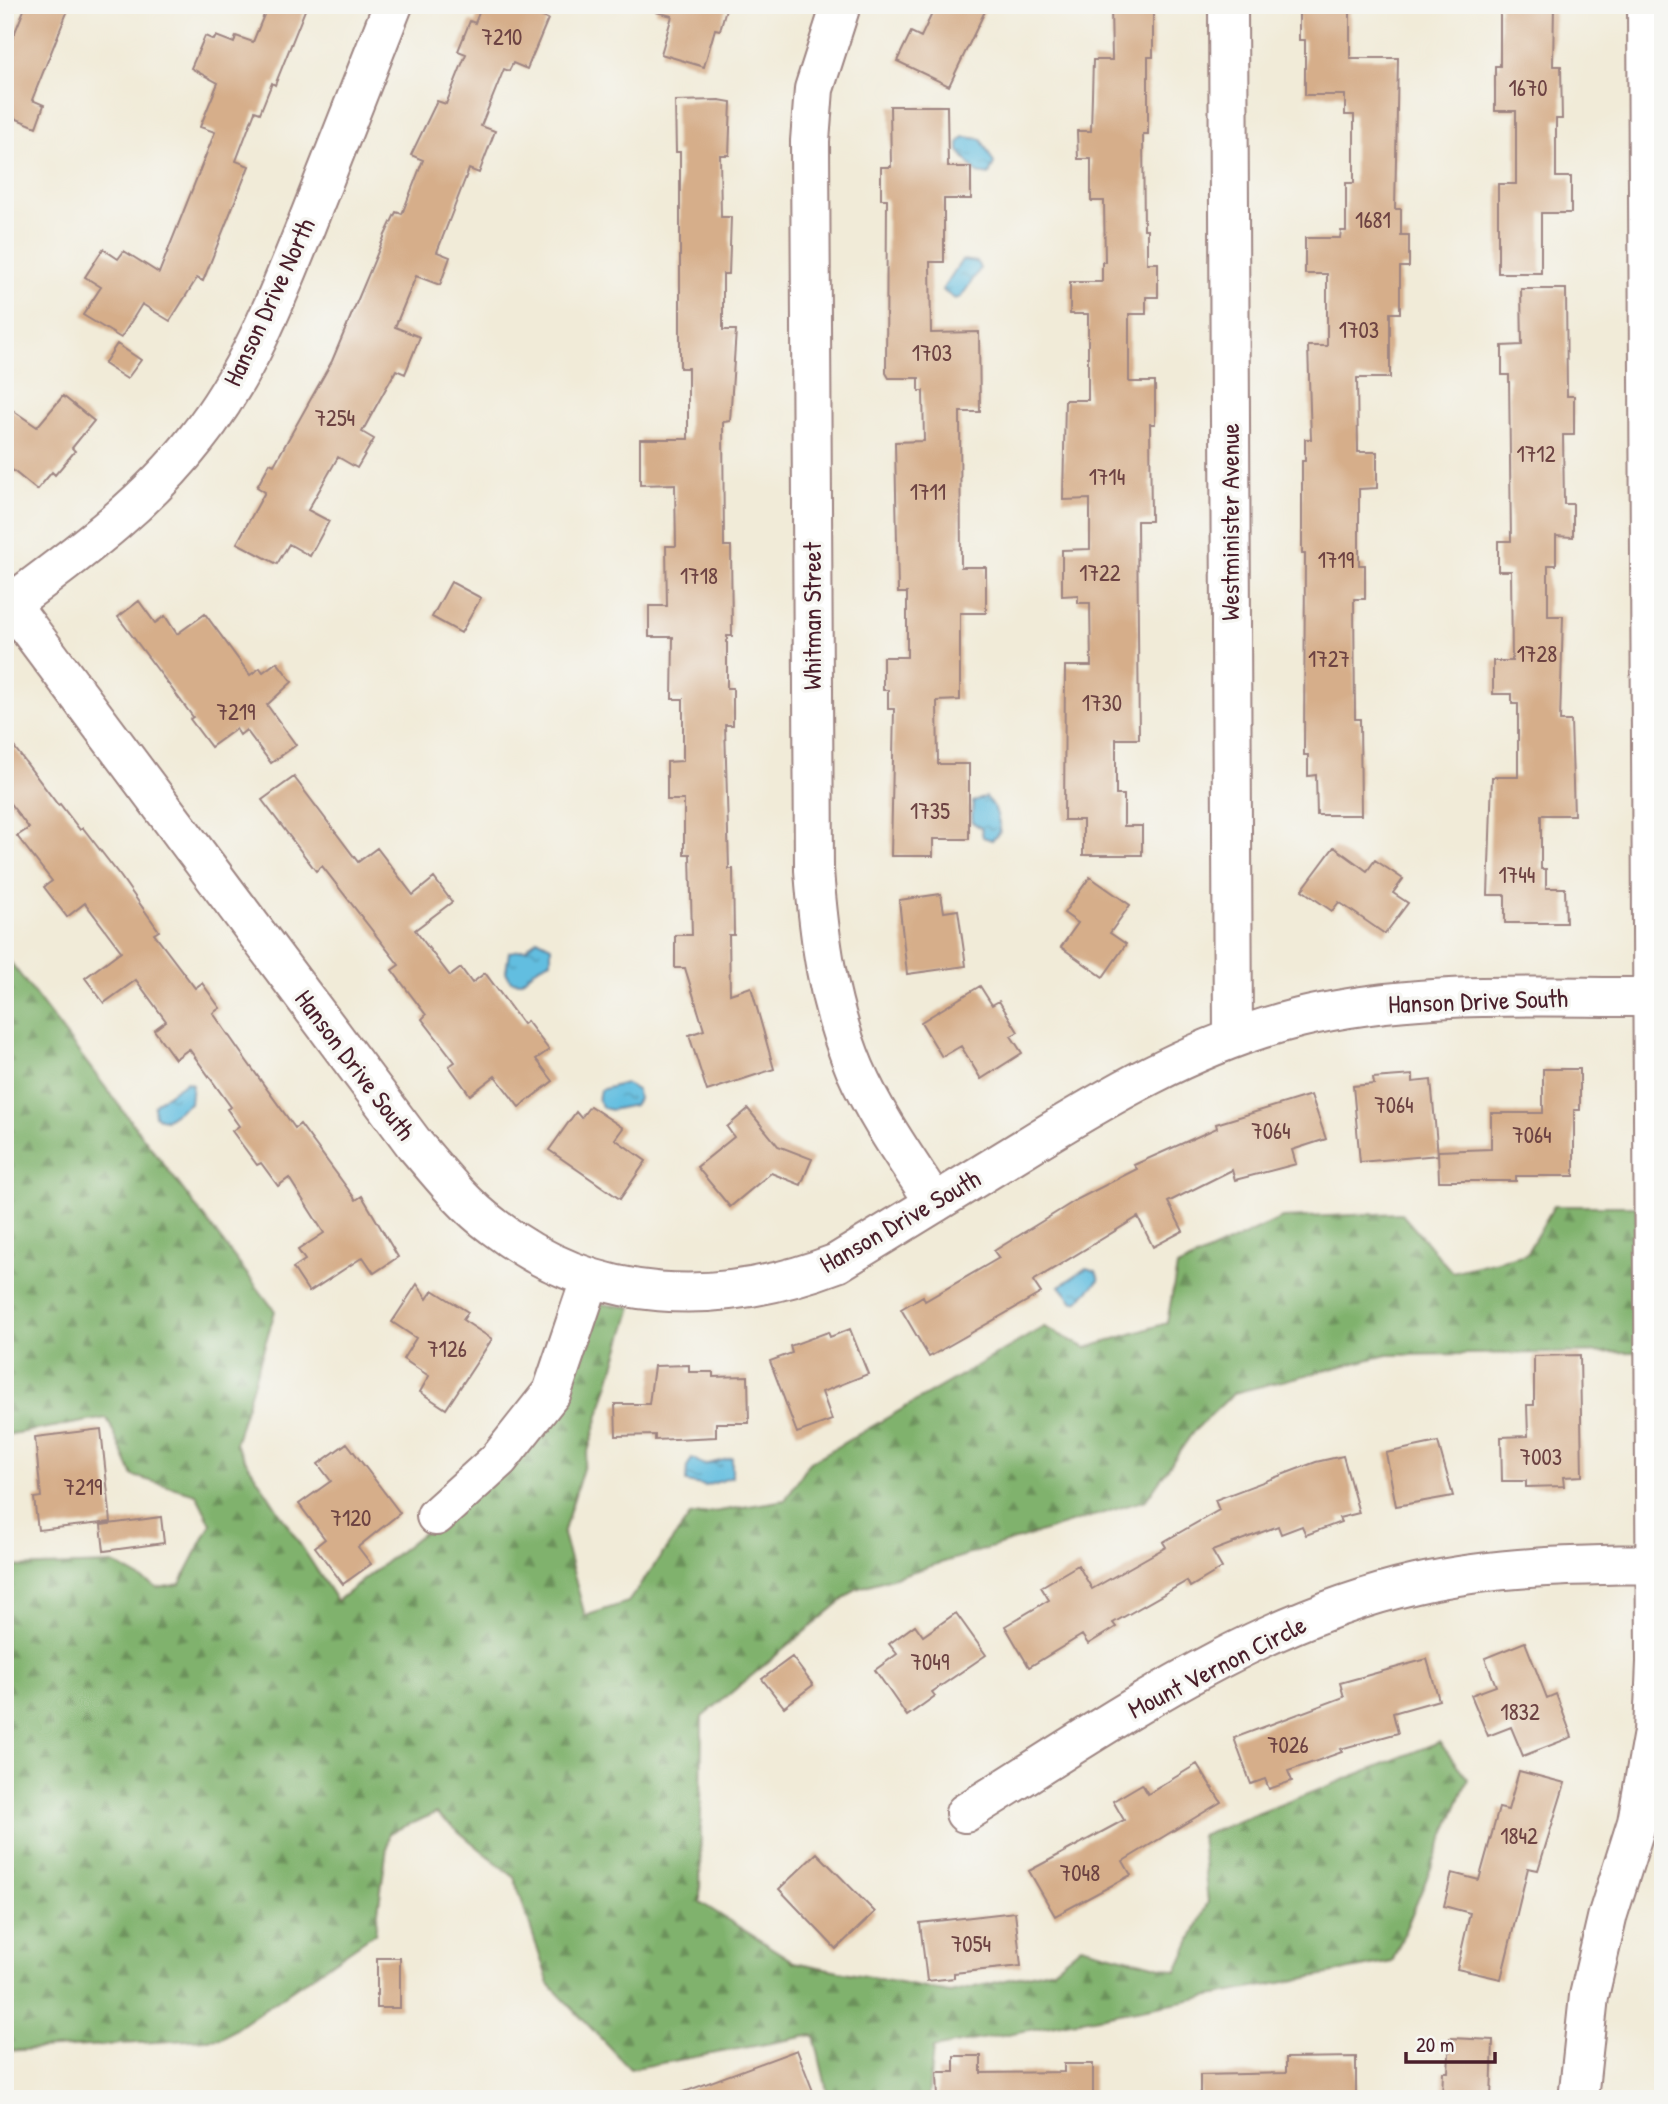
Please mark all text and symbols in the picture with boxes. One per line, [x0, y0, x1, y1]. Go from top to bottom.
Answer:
house number: 7210 [482, 21, 522, 52]
house number: 1670 [1508, 72, 1548, 103]
house number: 1681 [1355, 204, 1391, 235]
street label: Hanson Drive North [214, 212, 323, 391]
house number: 1703 [1339, 314, 1379, 345]
house number: 1703 [912, 337, 952, 368]
house number: 7254 [315, 402, 355, 433]
street label: Westminister Avenue [1212, 423, 1247, 621]
house number: 1712 [1517, 438, 1556, 469]
house number: 1714 [1089, 461, 1125, 492]
house number: 1711 [910, 476, 946, 507]
street label: Whitman Street [794, 541, 829, 690]
house number: 1719 [1318, 544, 1354, 575]
house number: 1722 [1079, 557, 1121, 588]
house number: 1718 [680, 560, 718, 591]
house number: 1728 [1517, 638, 1557, 669]
house number: 1727 [1308, 643, 1350, 674]
house number: 1730 [1082, 687, 1122, 718]
house number: 7219 [217, 696, 255, 727]
house number: 1735 [910, 795, 950, 826]
house number: 1744 [1499, 859, 1535, 890]
street label: Hanson Drive South [1387, 980, 1569, 1021]
street label: Hanson Drive South [287, 982, 424, 1147]
house number: 7064 [1374, 1089, 1414, 1120]
house number: 7064 [1251, 1115, 1291, 1146]
house number: 7064 [1512, 1119, 1552, 1150]
street label: Hanson Drive South [813, 1160, 986, 1281]
house number: 7126 [427, 1333, 467, 1364]
house number: 7003 [1520, 1441, 1562, 1472]
house number: 7219 [64, 1471, 102, 1502]
house number: 7120 [331, 1502, 371, 1533]
street label: Mount Vernon Circle [1122, 1607, 1312, 1726]
house number: 7049 [911, 1646, 949, 1677]
house number: 1832 [1500, 1696, 1540, 1727]
house number: 7026 [1267, 1729, 1309, 1760]
house number: 1842 [1500, 1820, 1538, 1851]
house number: 7048 [1060, 1857, 1100, 1888]
house number: 7054 [951, 1928, 991, 1959]
scale bar [1406, 2020, 1495, 2064]
text: 20 m [1416, 2030, 1454, 2059]

